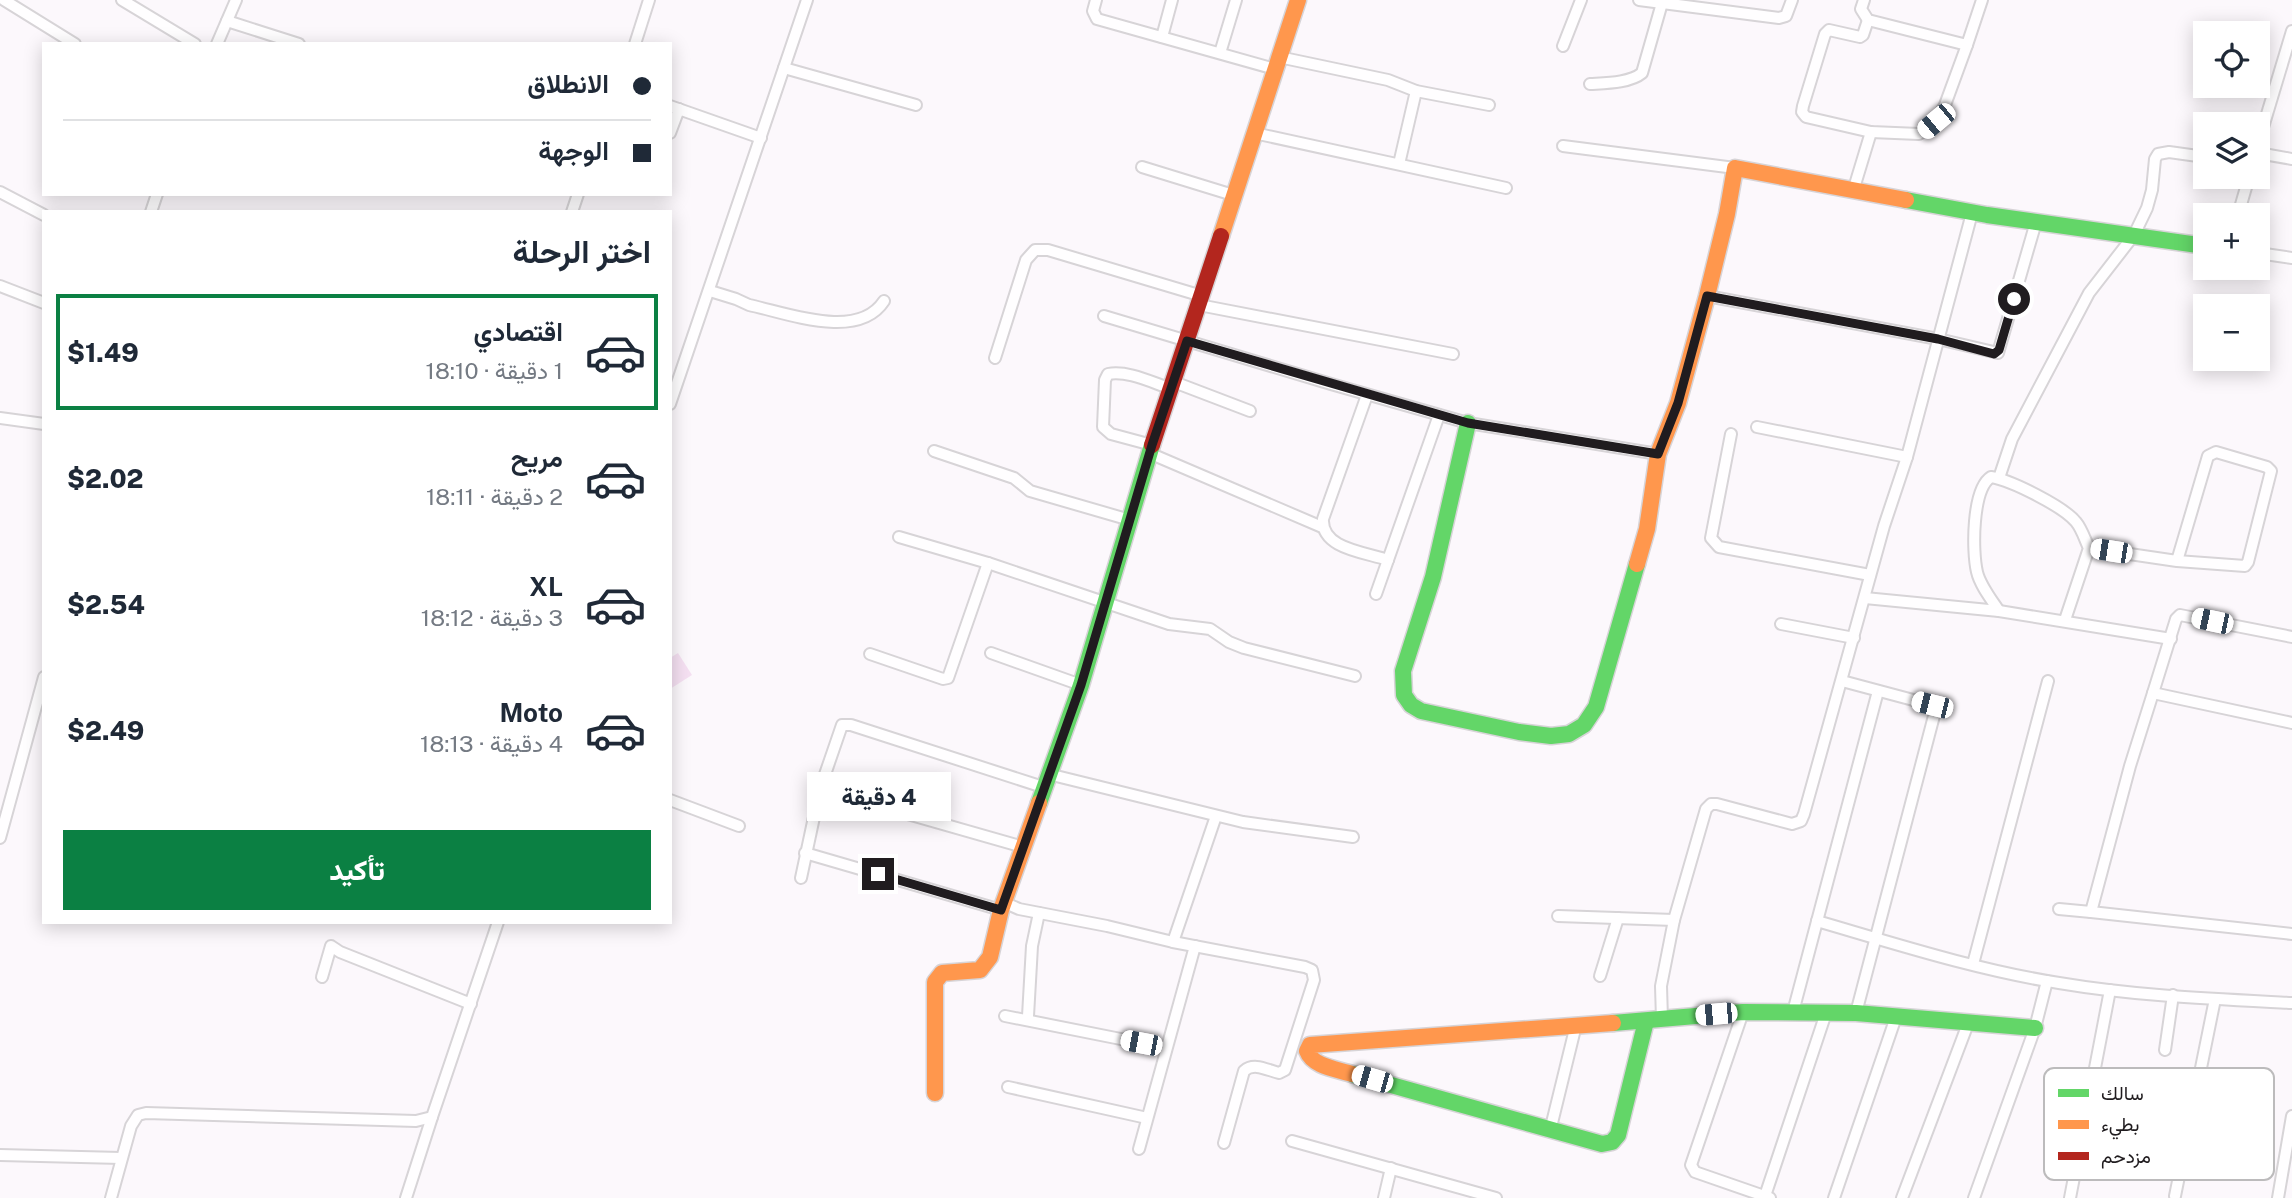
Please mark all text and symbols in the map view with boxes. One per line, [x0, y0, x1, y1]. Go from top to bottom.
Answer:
map controls [2193, 21, 2270, 371]
button: locate [2193, 21, 2270, 98]
text: الانطلاق [527, 68, 609, 99]
car [1914, 99, 1959, 143]
button: layers [2193, 112, 2270, 189]
text: الوجهة [538, 135, 609, 166]
button: + [2193, 203, 2270, 280]
text: اختر الرحلة [513, 233, 651, 270]
route start [1998, 283, 2030, 315]
button: − [2193, 294, 2270, 371]
text: اقتصادي [474, 316, 563, 347]
icon: car [584, 321, 647, 384]
text: $1.49 [67, 337, 139, 368]
text: 1 دقيقة · 18:10 [426, 357, 563, 384]
text: مريح [511, 442, 563, 473]
icon: car [584, 447, 647, 510]
text: $2.02 [67, 463, 144, 494]
text: 2 دقيقة · 18:11 [426, 483, 563, 510]
car [2089, 537, 2134, 565]
text: XL [529, 571, 563, 602]
icon: car [584, 573, 647, 636]
text: $2.54 [67, 589, 145, 620]
text: 3 دقيقة · 18:12 [421, 604, 563, 631]
car [2190, 606, 2235, 636]
car [1910, 690, 1955, 720]
text: Moto [500, 697, 563, 728]
icon: car [584, 699, 647, 762]
text: $2.49 [67, 715, 144, 746]
text: 4 دقيقة · 18:13 [420, 730, 563, 757]
callout: 4 دقيقة [806, 772, 950, 822]
text: 4 دقيقة [842, 783, 916, 810]
button: تأكيد [63, 830, 651, 910]
route end [862, 858, 894, 890]
car [1695, 1002, 1738, 1026]
car [1119, 1029, 1164, 1057]
car [1349, 1063, 1396, 1095]
legend [2044, 1068, 2274, 1180]
text: سالك [2101, 1082, 2144, 1104]
text: بطيء [2101, 1113, 2139, 1140]
text: مزدحم [2101, 1145, 2151, 1169]

